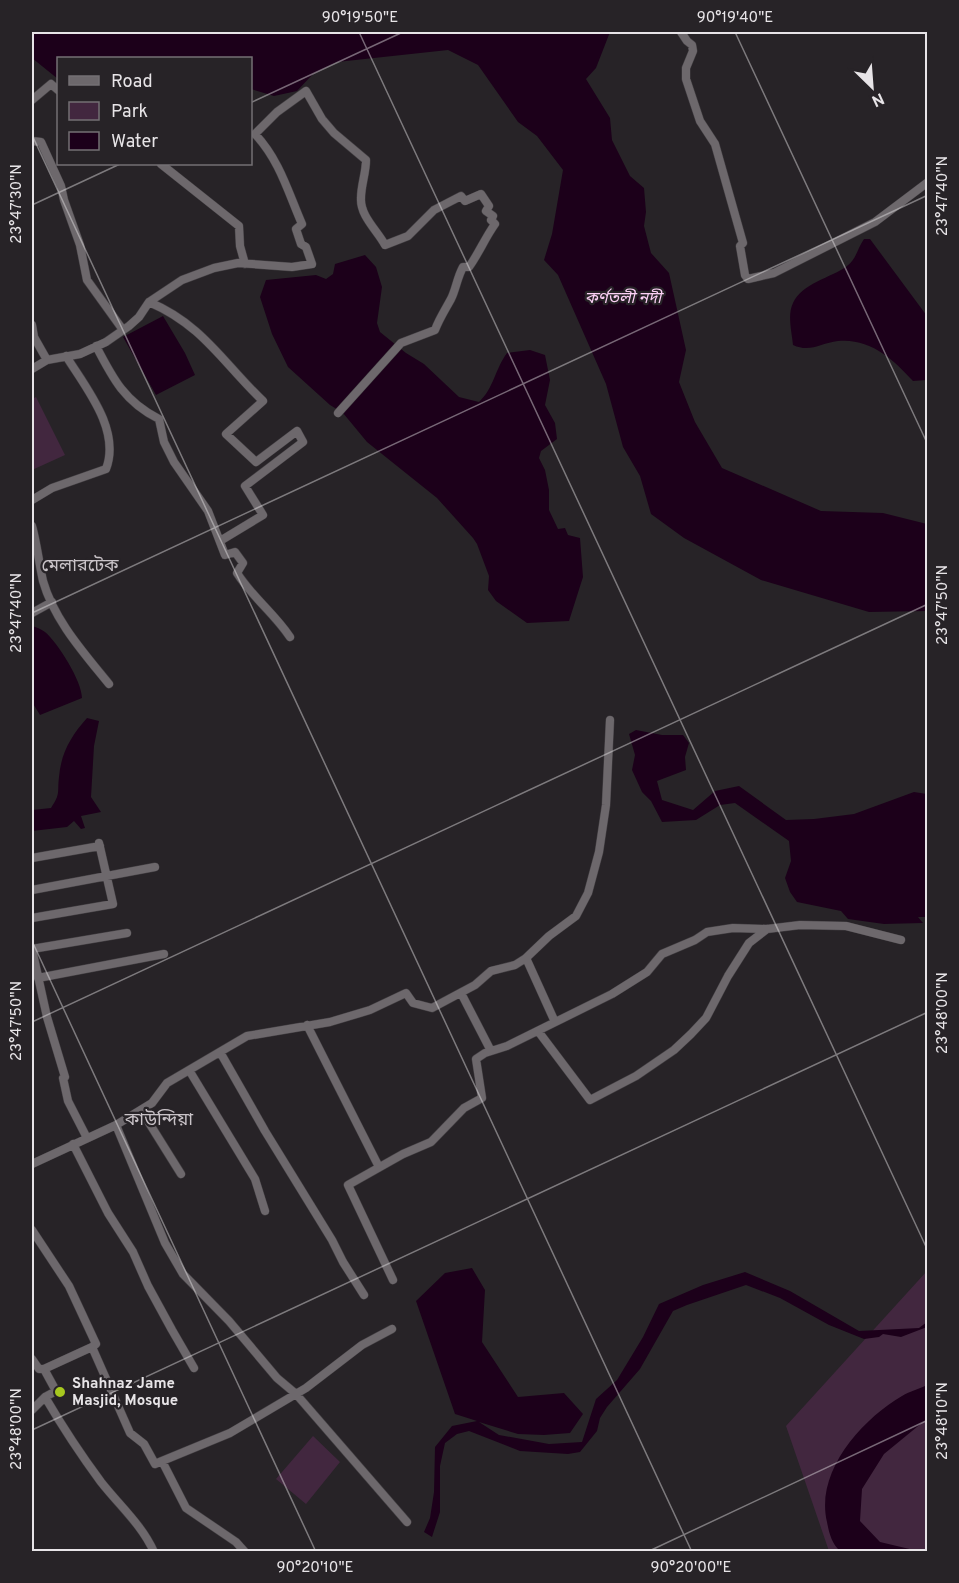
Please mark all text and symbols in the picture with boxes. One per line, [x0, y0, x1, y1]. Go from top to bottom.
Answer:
text: 90°19'50"E [322, 9, 398, 28]
text: 90°19'40"E [697, 9, 773, 28]
legend [57, 57, 252, 165]
north arrow [842, 57, 902, 117]
text: Road [111, 71, 153, 94]
text: N [868, 87, 887, 110]
text: Park [111, 101, 148, 124]
text: Water [111, 131, 158, 154]
text: 23°47'40"N [934, 156, 953, 236]
text: 23°47'30"N [8, 164, 27, 244]
water label: কর্ণতলী নদী [585, 288, 664, 309]
district label: মেলারটেক [41, 555, 119, 578]
text: 23°47'50"N [934, 565, 953, 645]
text: 23°47'40"N [8, 573, 27, 653]
text: 23°48'00"N [934, 972, 953, 1054]
text: 23°47'50"N [8, 981, 27, 1061]
district label: কাউন্দিয়া [124, 1109, 193, 1132]
place label: Shahnaz Jame Masjid, Mosque [72, 1375, 178, 1411]
text: 23°48'10"N [934, 1382, 953, 1460]
marker: Shahnaz Jame Masjid, Mosque [53, 1385, 67, 1399]
text: 23°48'00"N [8, 1388, 27, 1470]
text: 90°20'10"E [277, 1559, 353, 1578]
text: 90°20'00"E [651, 1559, 731, 1578]

